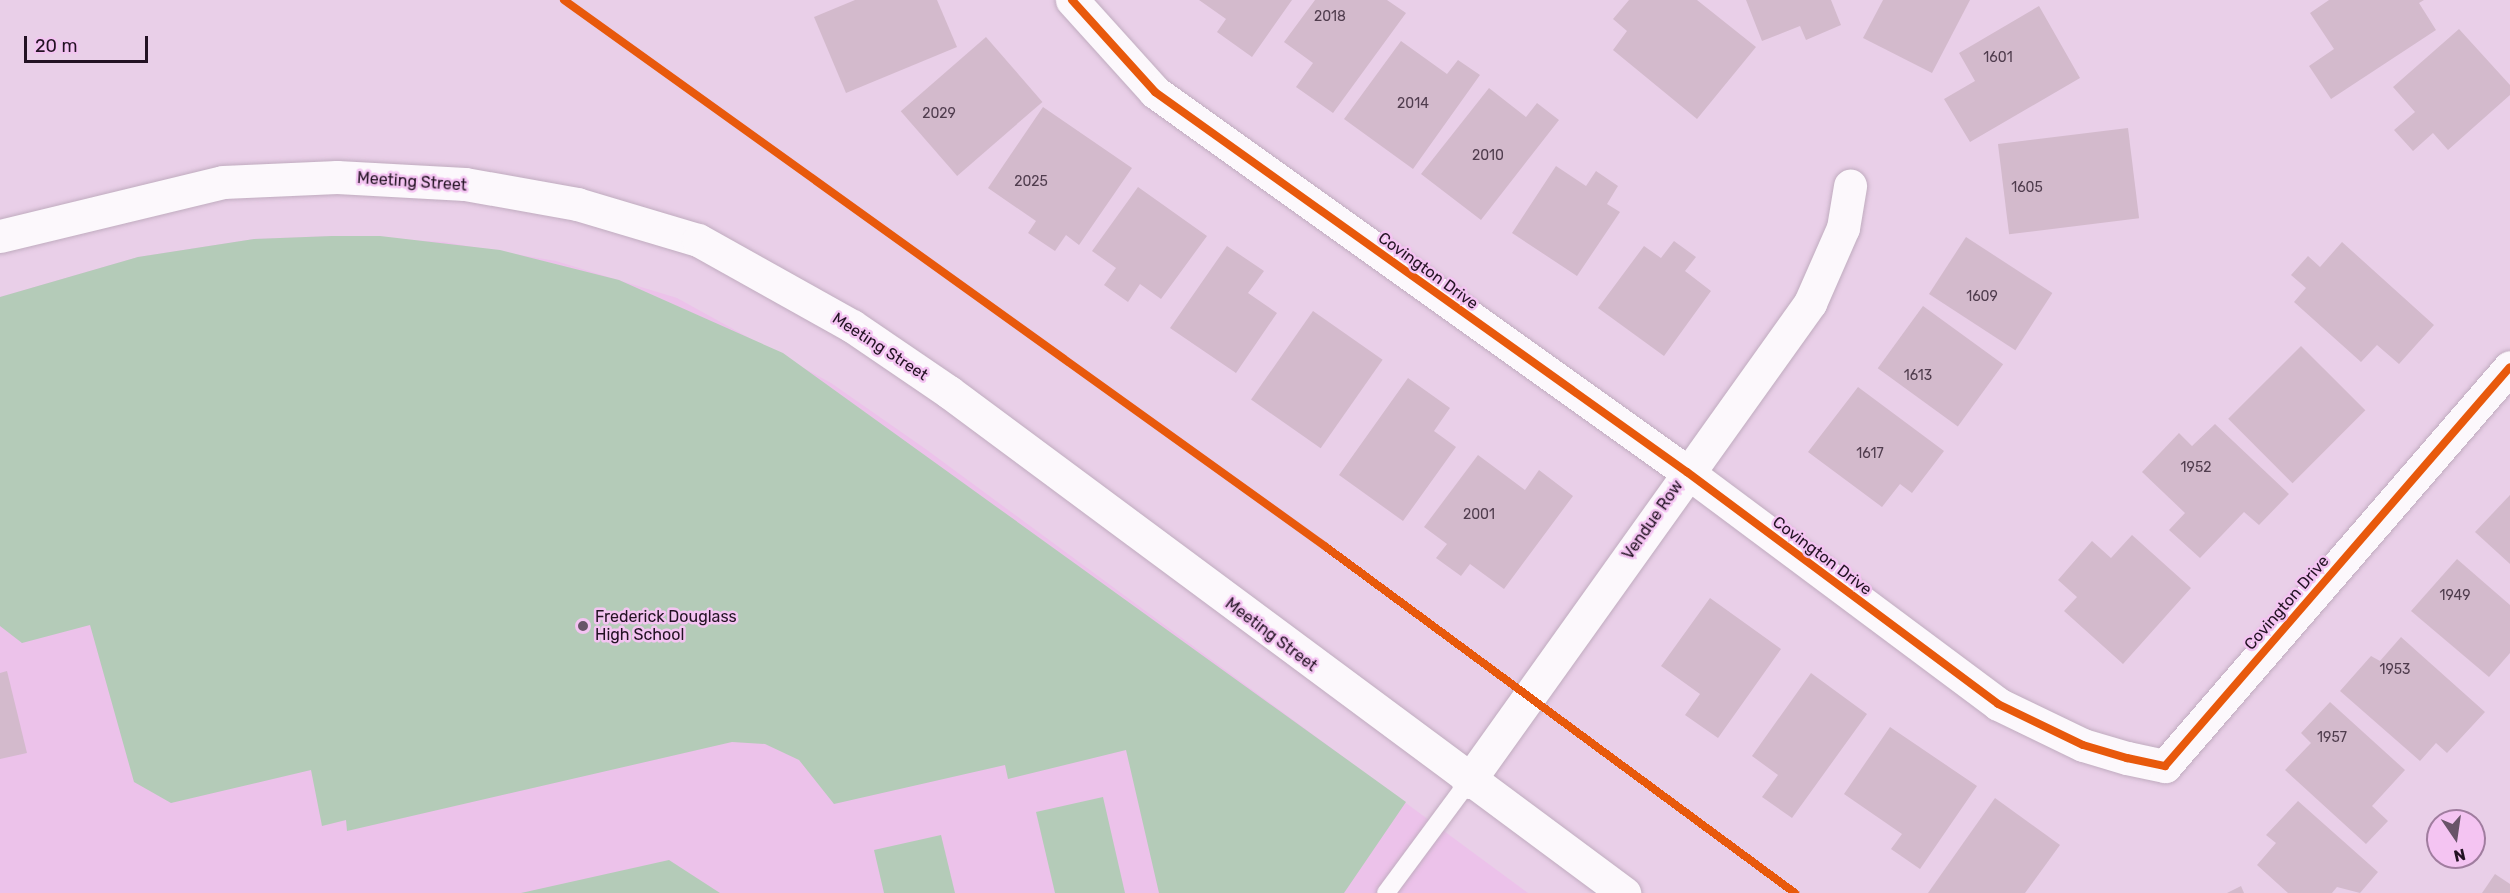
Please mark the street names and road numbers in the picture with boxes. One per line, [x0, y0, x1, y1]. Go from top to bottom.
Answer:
street label: Meeting Street [356, 169, 468, 195]
street label: Covington Drive [1374, 228, 1482, 314]
street label: Meeting Street [829, 309, 931, 385]
street label: Vendue Row [1619, 477, 1687, 563]
street label: Covington Drive [1769, 512, 1875, 600]
street label: Covington Drive [2241, 552, 2333, 654]
street label: Meeting Street [1221, 594, 1321, 676]

